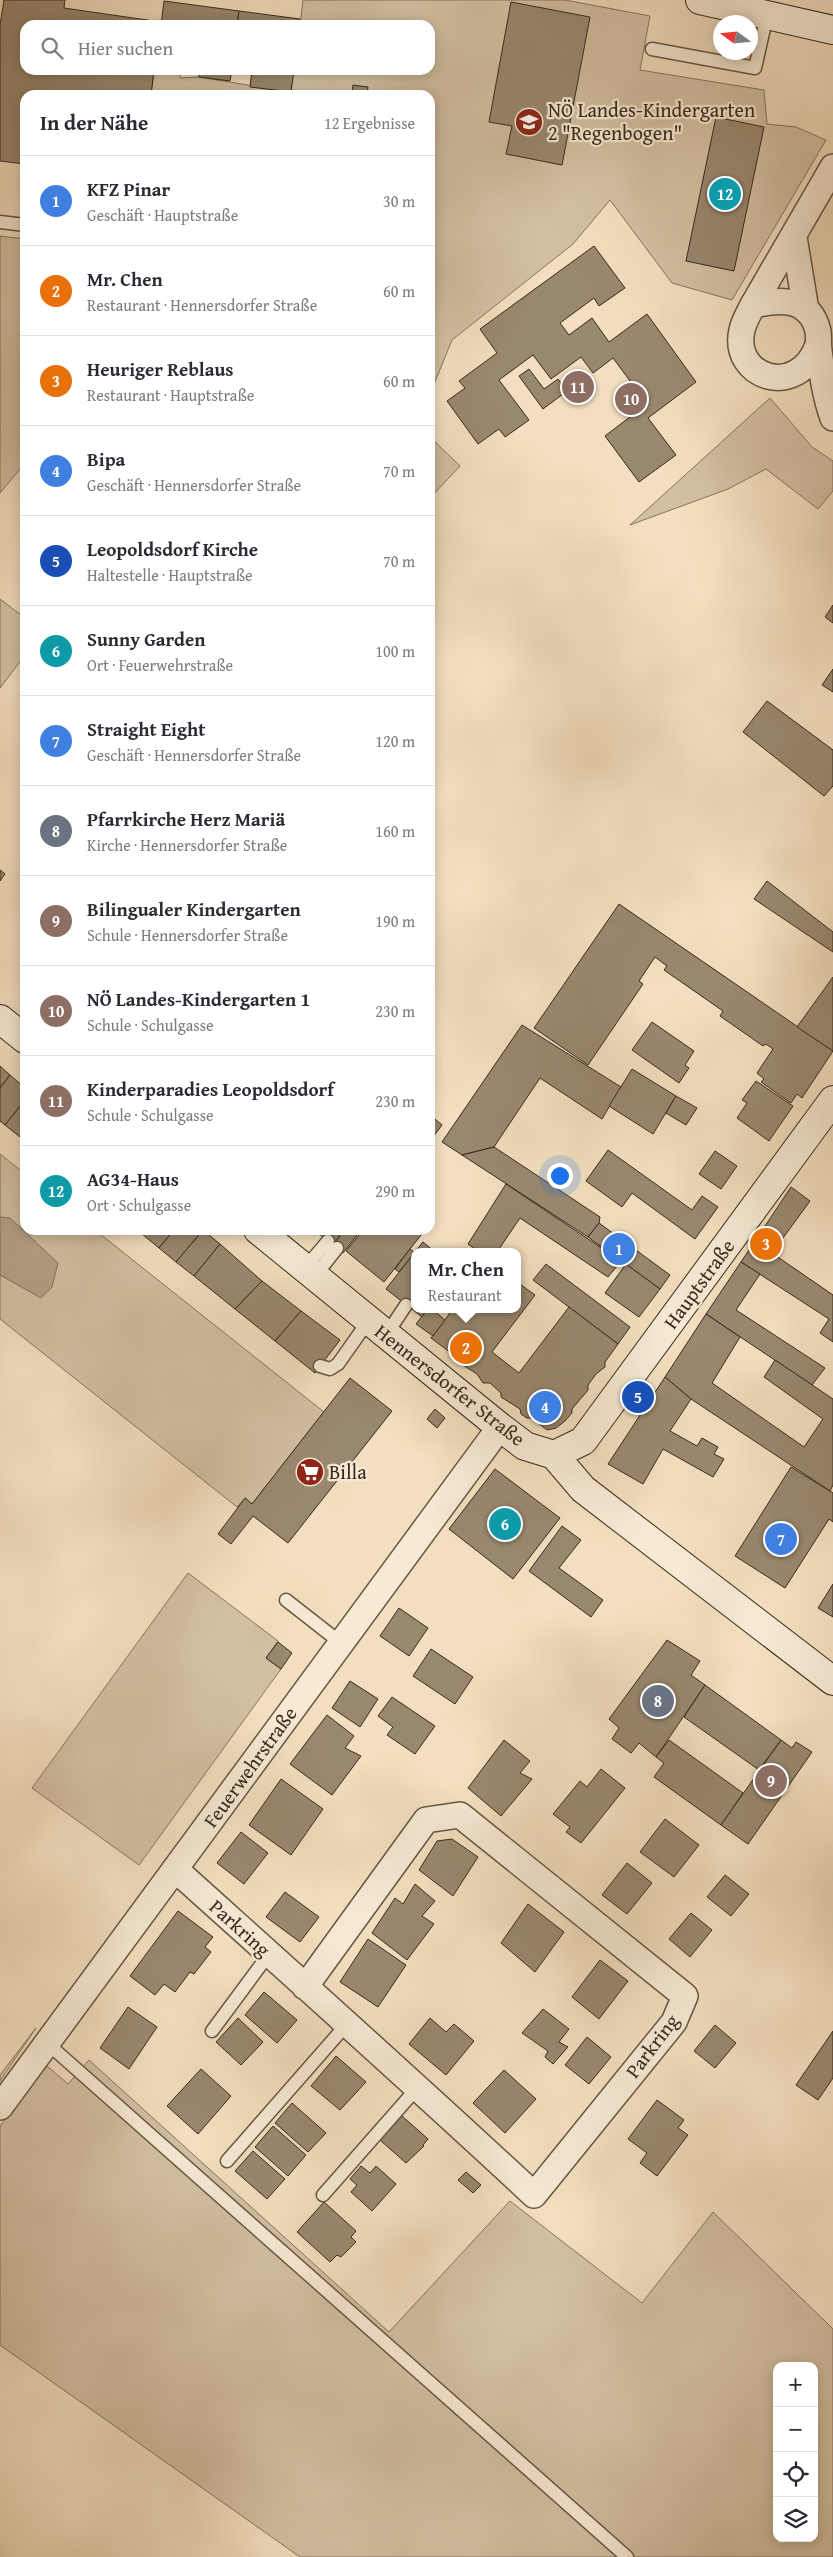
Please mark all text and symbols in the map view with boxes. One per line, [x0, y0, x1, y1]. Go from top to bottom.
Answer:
north arrow [713, 15, 758, 60]
search box [20, 20, 435, 75]
icon: search [38, 34, 66, 62]
text: Hier suchen [78, 34, 173, 62]
place label: NÖ Landes-Kindergarten 2 "Regenbogen" [548, 95, 755, 147]
text: In der Nähe [40, 107, 148, 138]
school or university icon: NÖ Landes-Kindergarten 2 "Regenbogen" [514, 107, 544, 137]
text: 12 Ergebnisse [324, 111, 415, 135]
text: KFZ Pinar [87, 175, 170, 203]
pin: 12 [709, 175, 741, 213]
text: 1 [52, 189, 60, 213]
text: 30 m [383, 189, 415, 213]
text: Geschäft · Hauptstraße [87, 203, 238, 227]
text: Mr. Chen [87, 265, 163, 293]
text: 2 [52, 279, 60, 303]
text: 60 m [383, 279, 415, 303]
text: Restaurant · Hennersdorfer Straße [87, 293, 317, 317]
text: Heuriger Reblaus [87, 355, 233, 383]
pin: 11 [562, 368, 594, 406]
text: 3 [52, 369, 60, 393]
text: 60 m [383, 369, 415, 393]
pin: 10 [615, 380, 647, 418]
text: Restaurant · Hauptstraße [87, 383, 254, 407]
text: Bipa [87, 445, 125, 473]
text: 4 [52, 459, 60, 483]
text: 70 m [383, 459, 415, 483]
text: Geschäft · Hennersdorfer Straße [87, 473, 301, 497]
text: Leopoldsdorf Kirche [87, 535, 258, 563]
text: 5 [52, 549, 60, 573]
text: 70 m [383, 549, 415, 573]
text: Haltestelle · Hauptstraße [87, 563, 253, 587]
text: Sunny Garden [87, 625, 206, 653]
text: 6 [52, 639, 60, 663]
text: 100 m [375, 639, 415, 663]
text: Ort · Feuerwehrstraße [87, 653, 233, 677]
text: Straight Eight [87, 715, 205, 743]
text: 7 [52, 729, 60, 753]
text: 120 m [375, 729, 415, 753]
text: Geschäft · Hennersdorfer Straße [87, 743, 301, 767]
text: Pfarrkirche Herz Mariä [87, 805, 285, 833]
text: 8 [52, 819, 60, 843]
text: 160 m [375, 819, 415, 843]
text: Kirche · Hennersdorfer Straße [87, 833, 287, 857]
text: Bilingualer Kindergarten [87, 895, 301, 923]
text: 9 [52, 909, 60, 933]
text: 190 m [375, 909, 415, 933]
text: Schule · Hennersdorfer Straße [87, 923, 288, 947]
text: NÖ Landes-Kindergarten 1 [87, 985, 310, 1013]
text: 10 [48, 999, 64, 1023]
text: 230 m [375, 999, 415, 1023]
text: Schule · Schulgasse [87, 1013, 214, 1037]
text: Kinderparadies Leopoldsdorf [87, 1075, 334, 1103]
text: 11 [48, 1089, 64, 1113]
text: 230 m [375, 1089, 415, 1113]
text: Schule · Schulgasse [87, 1103, 214, 1127]
your location [547, 1163, 573, 1189]
text: AG34-Haus [87, 1165, 179, 1193]
text: 12 [48, 1179, 64, 1203]
text: 290 m [375, 1179, 415, 1203]
text: Ort · Schulgasse [87, 1193, 191, 1217]
pin: 3 [750, 1225, 782, 1263]
pin: 1 [603, 1230, 635, 1268]
street label: Hauptstraße [656, 1233, 741, 1335]
popup [411, 1248, 521, 1313]
text: Mr. Chen [428, 1255, 504, 1283]
text: Restaurant [428, 1283, 502, 1307]
street label: Hennersdorfer Straße [369, 1317, 532, 1453]
pin: 2 [450, 1329, 482, 1367]
pin: 5 [622, 1378, 654, 1416]
pin: 4 [529, 1388, 561, 1426]
supermarket icon: Billa [295, 1457, 325, 1487]
place label: Billa [329, 1457, 367, 1486]
pin: 6 [489, 1505, 521, 1543]
pin: 7 [765, 1520, 797, 1558]
pin: 8 [642, 1682, 674, 1720]
street label: Feuerwehrstraße [196, 1700, 303, 1833]
pin: 9 [755, 1762, 787, 1800]
street label: Parkring [203, 1892, 277, 1963]
street label: Parkring [618, 2008, 685, 2084]
map controls [773, 2362, 818, 2542]
button: + [773, 2362, 818, 2407]
button: − [773, 2407, 818, 2452]
button: locate [773, 2452, 818, 2497]
button: layers [773, 2497, 818, 2542]

